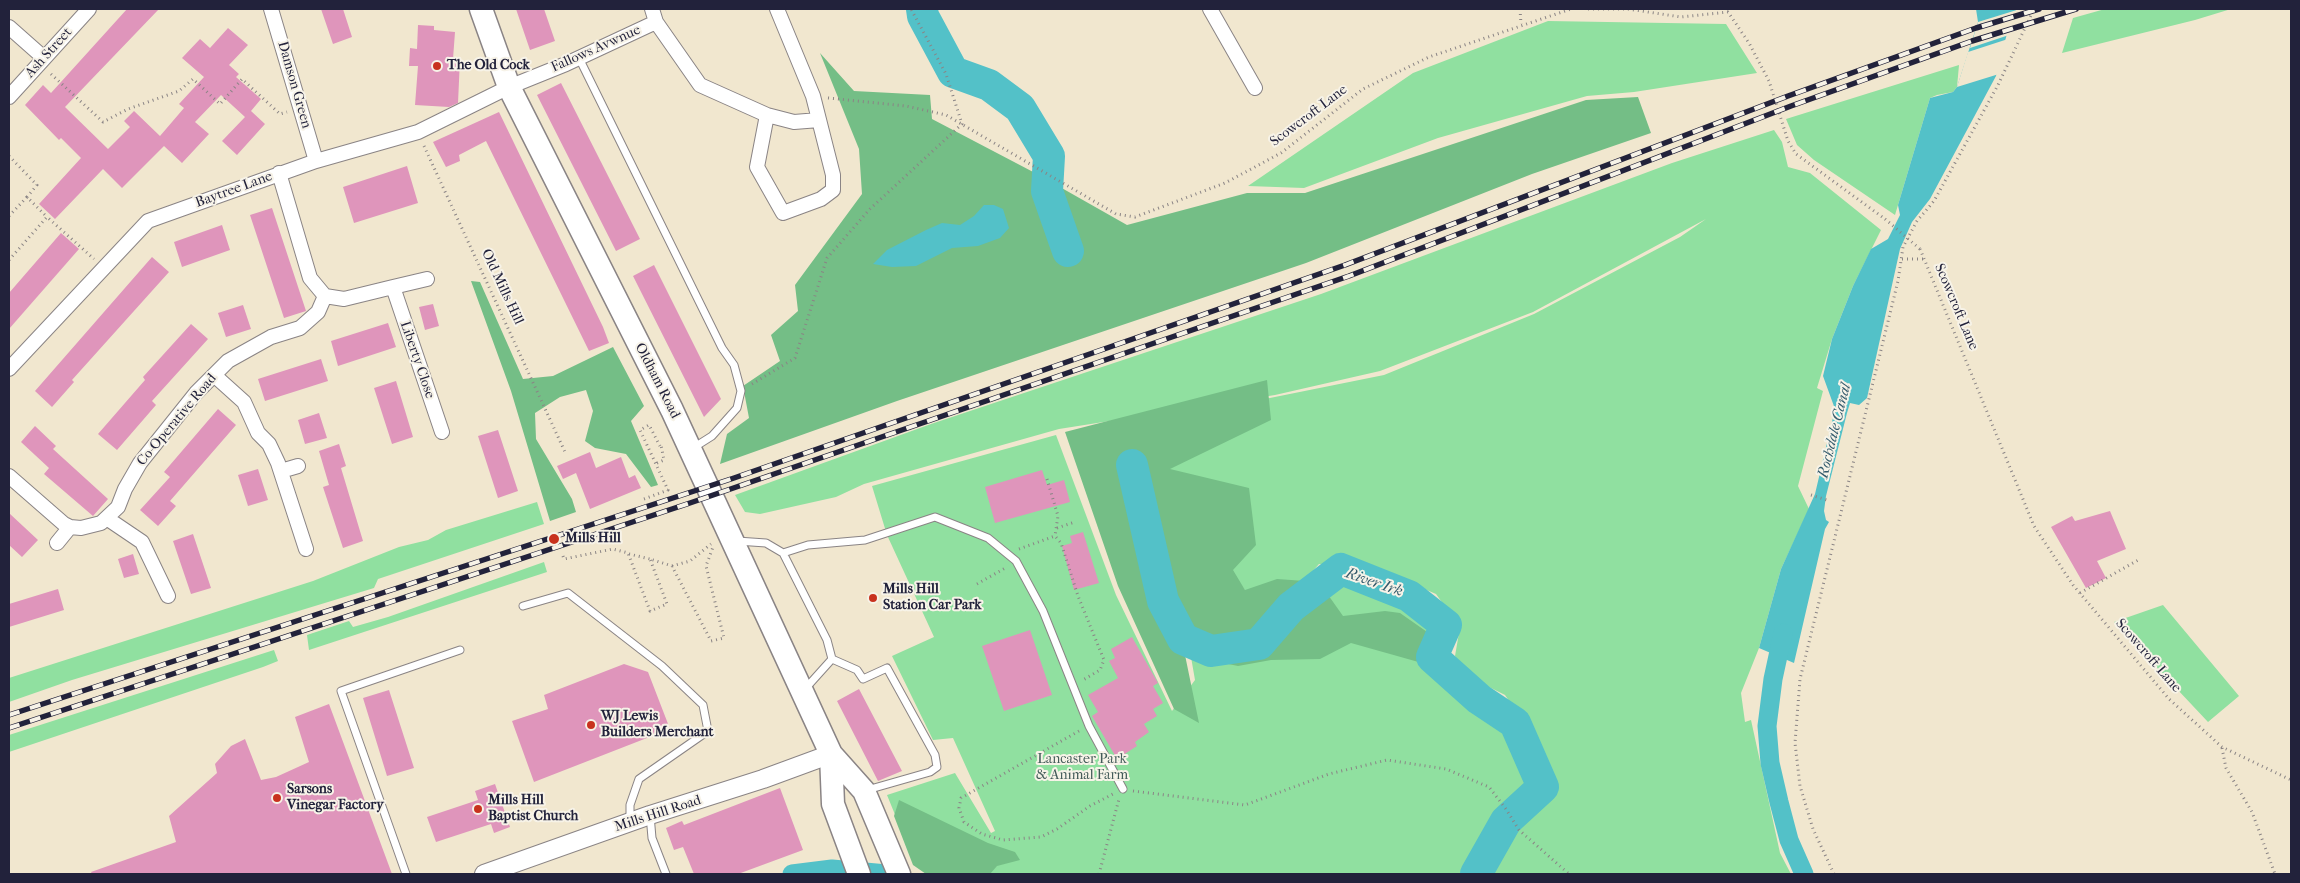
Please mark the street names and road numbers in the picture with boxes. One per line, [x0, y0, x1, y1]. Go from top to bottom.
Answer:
street label: Fallows Avwnue [549, 22, 643, 76]
street label: Ash Street [22, 24, 76, 82]
street label: Damson Green [274, 39, 314, 131]
street label: Scowcroft Lane [1267, 82, 1351, 150]
street label: Baytree Lane [193, 168, 275, 212]
street label: Old Mills Hill [477, 247, 527, 327]
street label: Scowcroft Lane [1930, 261, 1982, 353]
street label: Liberty Close [396, 319, 438, 401]
street label: Oldham Road [631, 340, 683, 422]
street label: Co-Operative Road [134, 371, 220, 469]
street label: Scowcroft Lane [2111, 616, 2185, 696]
street label: Mills Hill Road [613, 792, 703, 836]

